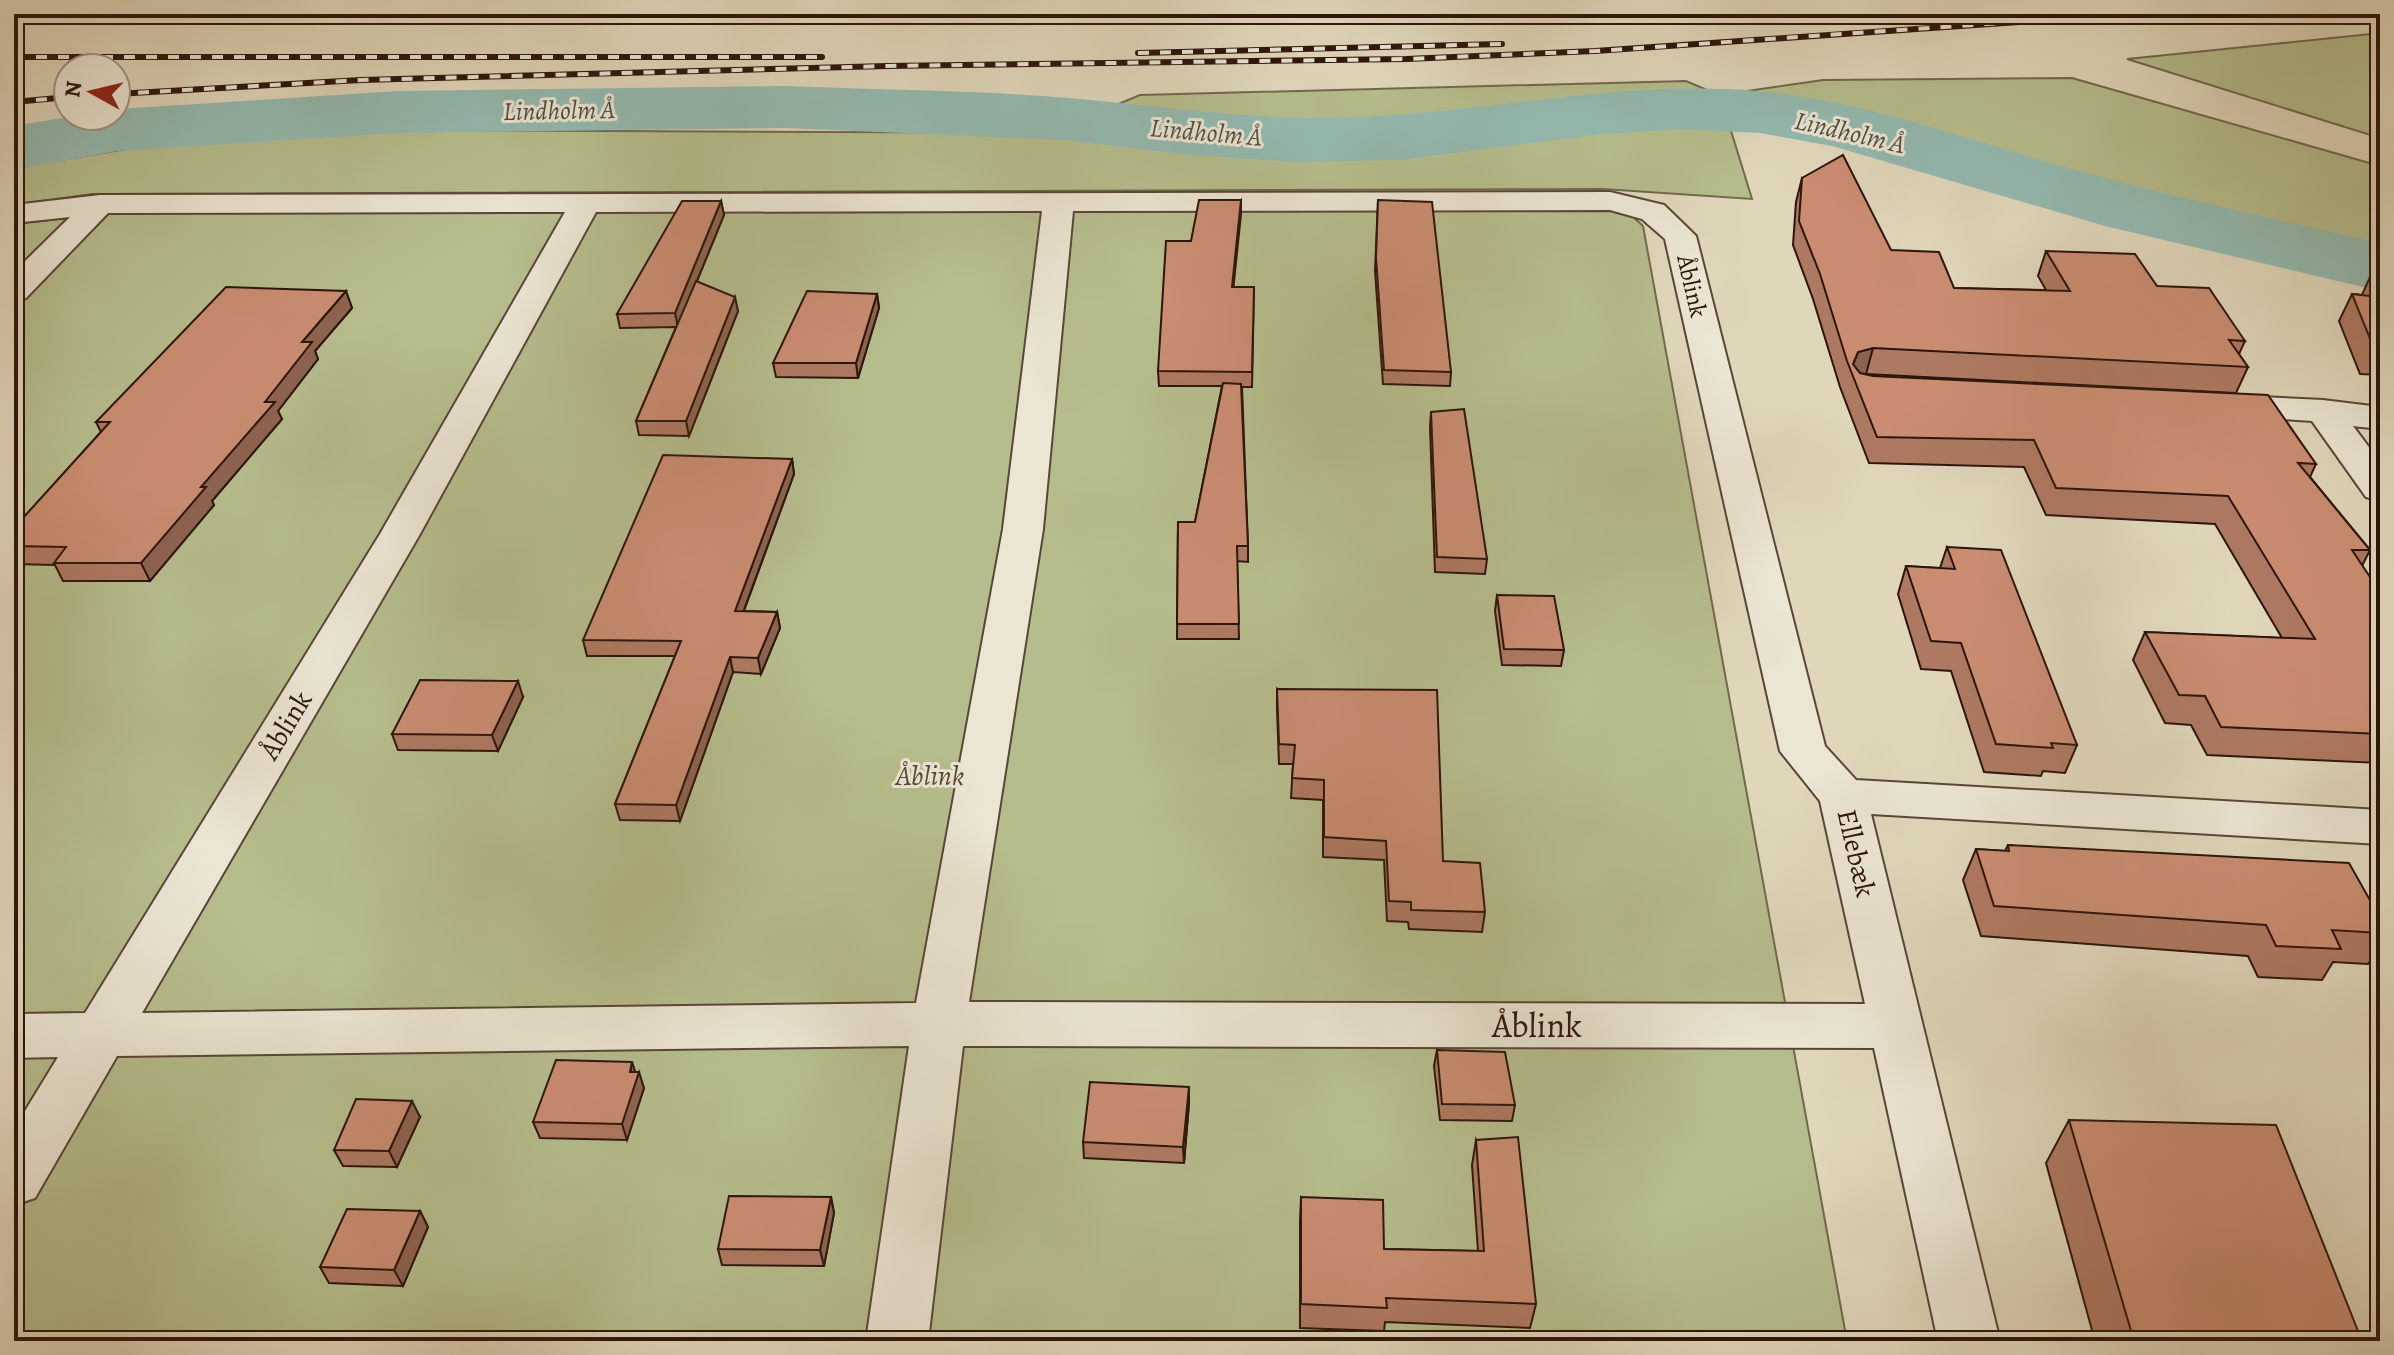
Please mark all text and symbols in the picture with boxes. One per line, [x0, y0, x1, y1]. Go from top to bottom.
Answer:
north arrow [52, 52, 132, 132]
text: N [57, 79, 89, 99]
water label: Lindholm Å [503, 92, 616, 129]
water label: Lindholm Å [1791, 103, 1909, 162]
water label: Lindholm Å [1149, 110, 1264, 155]
street label: Åblink [1669, 251, 1715, 321]
street label: Åblink [250, 684, 321, 768]
park label: Åblink [894, 757, 964, 795]
street label: Ellebæk [1827, 806, 1885, 901]
street label: Åblink [1491, 1002, 1582, 1049]

